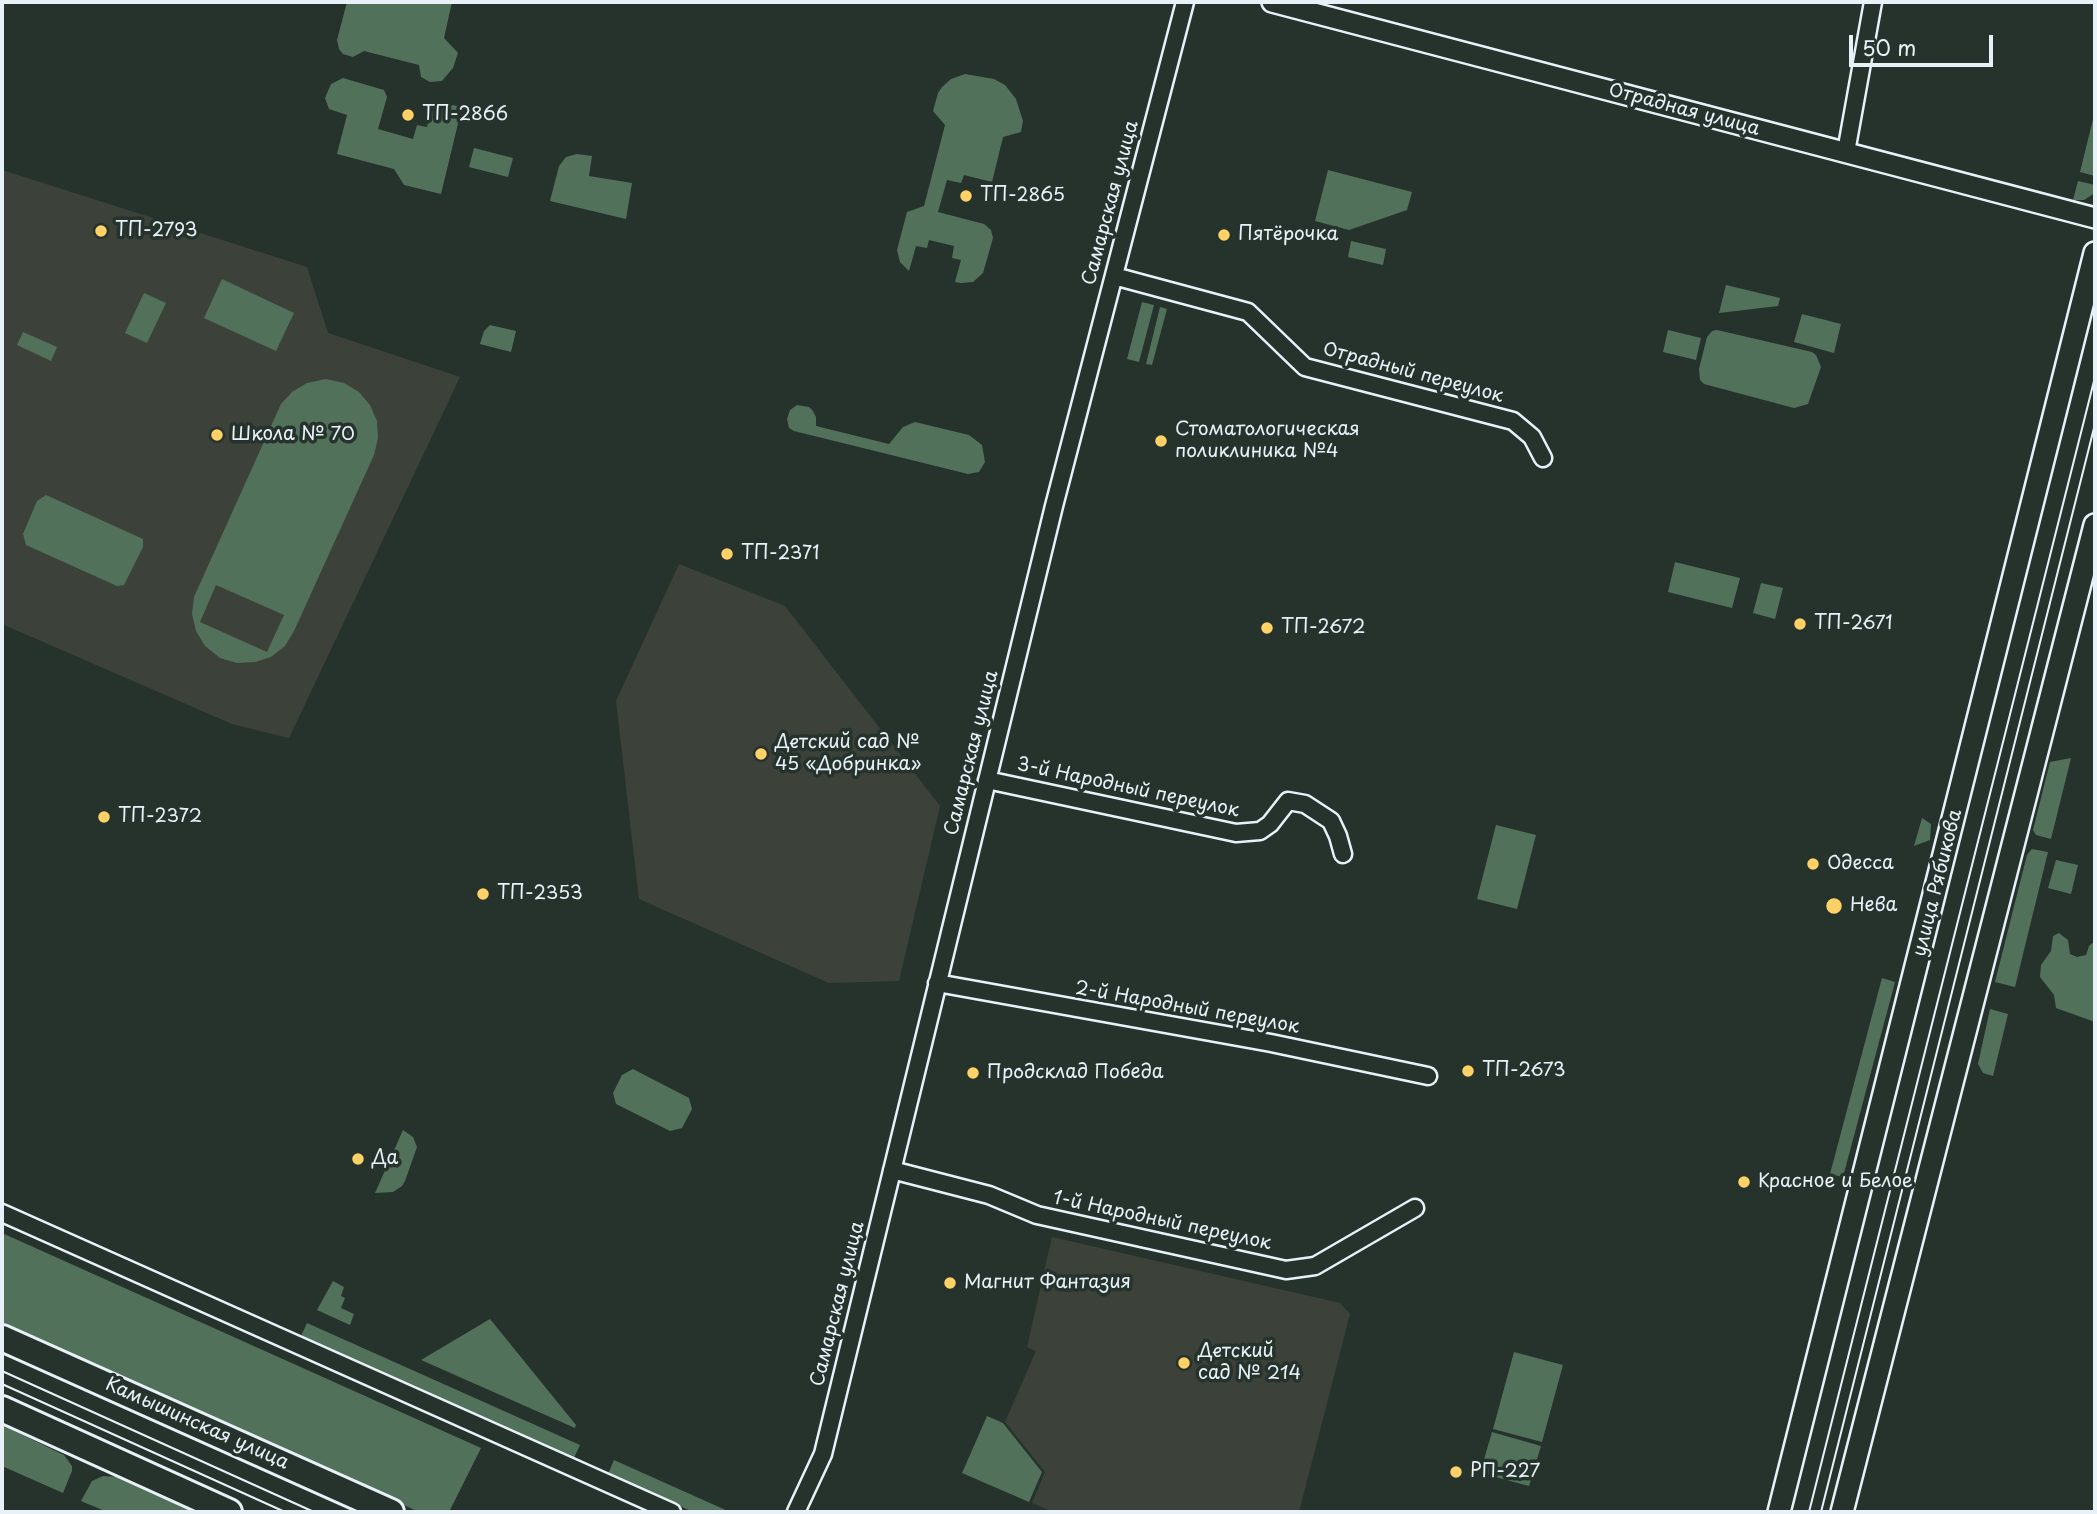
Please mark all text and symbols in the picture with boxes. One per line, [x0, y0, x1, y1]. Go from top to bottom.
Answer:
scale bar [1852, 21, 1996, 65]
text: 50 m [1862, 31, 1916, 63]
street label: Отрадная улица [1606, 79, 1762, 141]
place label: ТП-2866 [422, 104, 508, 126]
marker: ТП-2866 [400, 107, 416, 123]
street label: Самарская улица [1078, 118, 1144, 288]
place label: ТП-2865 [980, 185, 1065, 207]
marker: ТП-2865 [958, 188, 974, 204]
place label: ТП-2793 [115, 220, 198, 242]
marker: ТП-2793 [93, 223, 109, 239]
place label: Пятёрочка [1238, 224, 1339, 246]
marker: Пятёрочка [1216, 227, 1232, 243]
street label: Отрадный переулок [1320, 338, 1506, 408]
place label: Стоматологическая поликлиника №4 [1175, 419, 1360, 463]
place label: Школа № 70 [231, 424, 355, 446]
marker: Школа № 70 [209, 427, 225, 443]
marker: Стоматологическая поликлиника №4 [1153, 433, 1169, 449]
place label: ТП-2371 [741, 543, 819, 565]
marker: ТП-2371 [719, 546, 735, 562]
place label: ТП-2671 [1814, 613, 1893, 635]
marker: ТП-2671 [1792, 616, 1808, 632]
place label: ТП-2672 [1281, 617, 1365, 639]
marker: ТП-2672 [1259, 620, 1275, 636]
street label: Самарская улица [940, 668, 1004, 838]
place label: Детский сад № 45 «Добринка» [775, 732, 921, 776]
marker: Детский сад № 45 «Добринка» [753, 746, 769, 762]
street label: 3-й Народный переулок [1015, 753, 1241, 823]
place label: ТП-2372 [118, 806, 202, 828]
street label: улица Рябикова [1909, 807, 1967, 959]
marker: ТП-2372 [96, 809, 112, 825]
place label: Одесса [1827, 853, 1894, 875]
marker: Одесса [1805, 856, 1821, 872]
place label: ТП-2353 [497, 883, 583, 905]
marker: ТП-2353 [475, 886, 491, 902]
place label: Нева [1850, 895, 1897, 917]
marker: Нева [1824, 896, 1844, 916]
street label: 2-й Народный переулок [1073, 977, 1301, 1039]
place label: ТП-2673 [1482, 1060, 1566, 1082]
place label: Продсклад Победа [987, 1062, 1164, 1084]
marker: ТП-2673 [1460, 1063, 1476, 1079]
marker: Продсклад Победа [965, 1065, 981, 1081]
place label: Да [372, 1148, 398, 1170]
marker: Да [350, 1151, 366, 1167]
place label: Красное и Белое [1758, 1171, 1913, 1193]
marker: Красное и Белое [1736, 1174, 1752, 1190]
street label: 1-й Народный переулок [1051, 1187, 1273, 1255]
street label: Самарская улица [806, 1219, 870, 1389]
place label: Магнит Фантазия [964, 1272, 1131, 1294]
marker: Магнит Фантазия [942, 1275, 958, 1291]
place label: Детский сад № 214 [1198, 1341, 1301, 1385]
marker: Детский сад № 214 [1176, 1355, 1192, 1371]
street label: Камышинская улица [102, 1373, 292, 1475]
place label: РП-227 [1470, 1461, 1540, 1483]
marker: РП-227 [1448, 1464, 1464, 1480]

